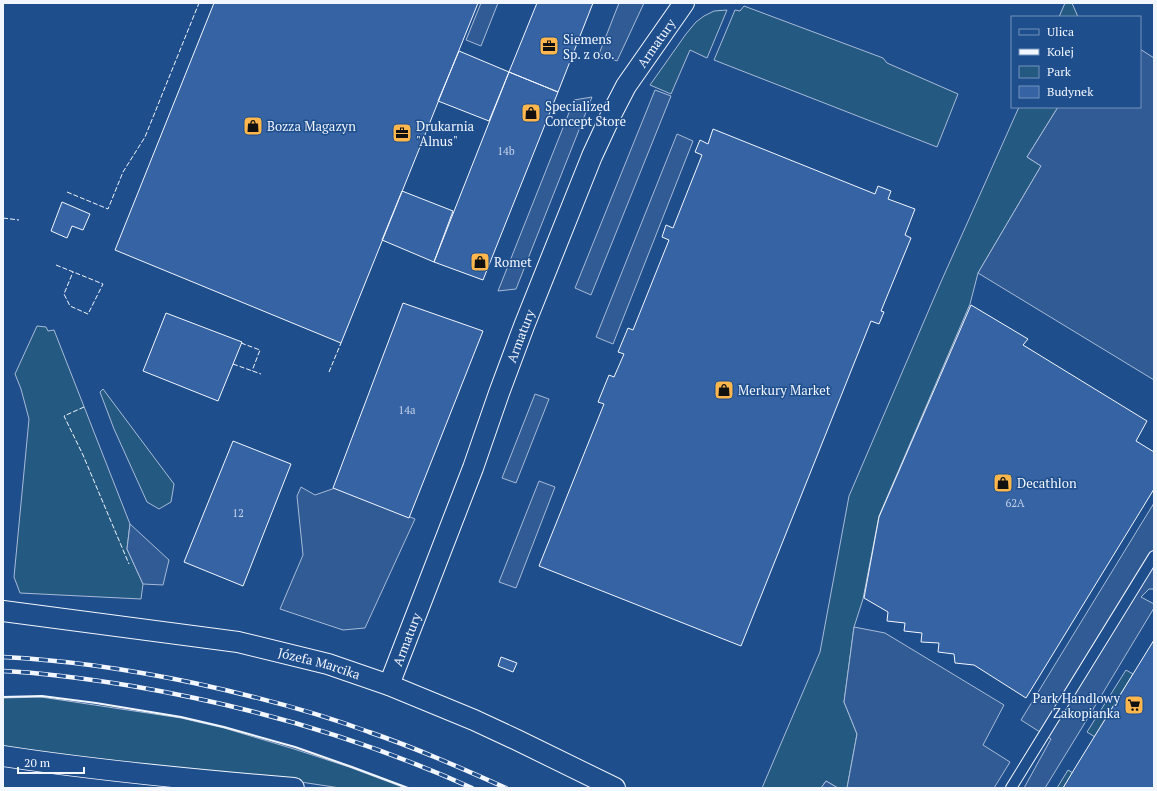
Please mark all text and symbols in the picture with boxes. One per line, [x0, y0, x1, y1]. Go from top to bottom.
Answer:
street label: Armatury [633, 15, 680, 71]
legend [1011, 16, 1141, 108]
text: Ulica [1047, 24, 1074, 39]
place label: Siemens Sp. z o.o. [563, 30, 615, 63]
office icon: Siemens Sp. z o.o. [538, 35, 560, 57]
text: Kolej [1047, 44, 1074, 59]
text: Park [1047, 64, 1072, 79]
text: Budynek [1047, 84, 1094, 99]
place label: Specialized Concept Store [545, 97, 626, 130]
shop icon: Specialized Concept Store [520, 102, 542, 124]
shop icon: Bozza Magazyn [242, 115, 264, 137]
place label: Bozza Magazyn [267, 117, 356, 135]
place label: Drukarnia "Alnus" [416, 117, 475, 150]
office icon: Drukarnia "Alnus" [391, 122, 413, 144]
house number: 14b [497, 144, 515, 158]
shop icon: Romet [469, 251, 491, 273]
place label: Romet [494, 253, 532, 271]
street label: Armatury [502, 306, 539, 365]
shop icon: Merkury Market [713, 379, 735, 401]
place label: Merkury Market [738, 381, 831, 399]
house number: 14a [398, 403, 416, 417]
shop icon: Decathlon [992, 472, 1014, 494]
place label: Decathlon [1017, 474, 1077, 492]
house number: 62A [1005, 496, 1025, 510]
house number: 12 [232, 506, 244, 520]
street label: Armatury [388, 610, 425, 669]
street label: Józefa Marcika [276, 643, 363, 684]
place label: Park Handlowy Zakopianka [1033, 689, 1120, 722]
supermarket icon: Park Handlowy Zakopianka [1123, 694, 1145, 716]
scale bar [18, 749, 84, 775]
text: 20 m [24, 755, 51, 770]

